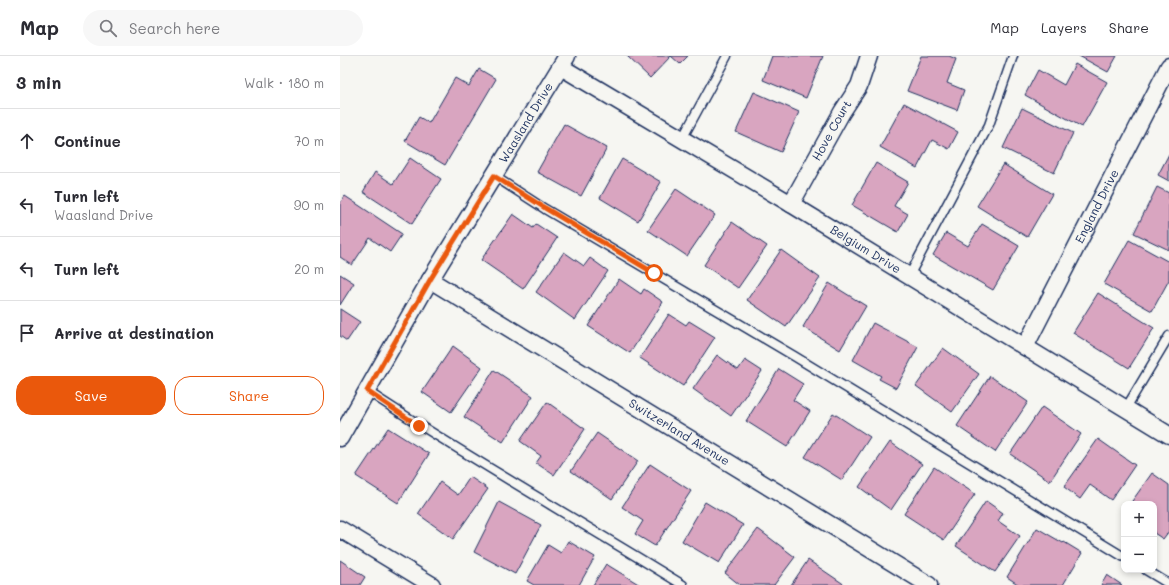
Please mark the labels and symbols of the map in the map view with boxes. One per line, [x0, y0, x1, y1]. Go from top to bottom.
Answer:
street label: Waasland Drive [494, 79, 556, 166]
street label: Hove Court [808, 97, 855, 163]
street label: England Drive [1071, 166, 1122, 246]
street label: Belgium Drive [828, 221, 904, 276]
route start [645, 264, 663, 282]
street label: Switzerland Avenue [626, 395, 733, 468]
route end [410, 417, 428, 435]

